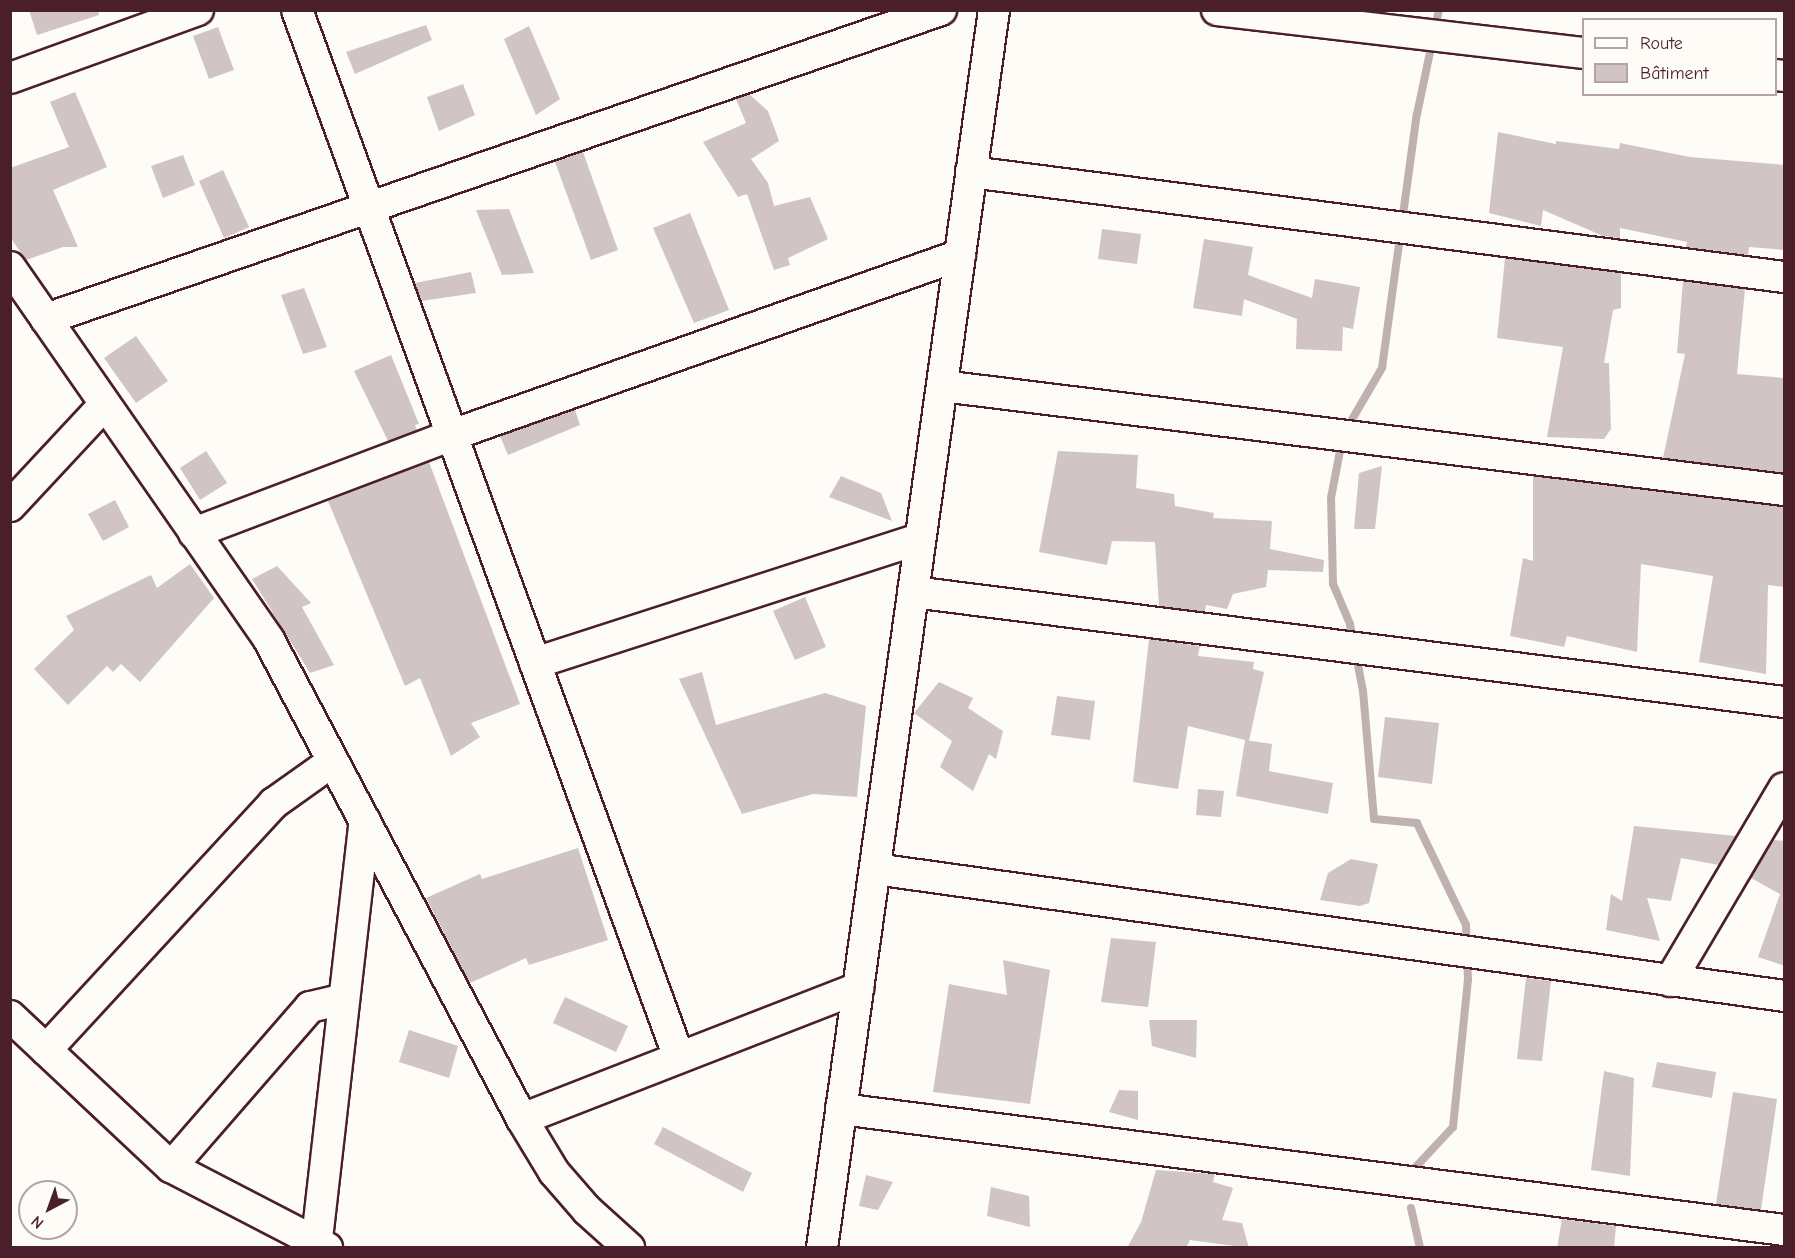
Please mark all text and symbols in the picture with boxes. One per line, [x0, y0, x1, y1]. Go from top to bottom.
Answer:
legend [1582, 18, 1777, 96]
text: Route [1640, 33, 1683, 54]
text: Bâtiment [1640, 63, 1709, 84]
north arrow [18, 1180, 78, 1240]
text: N [28, 1212, 47, 1232]

